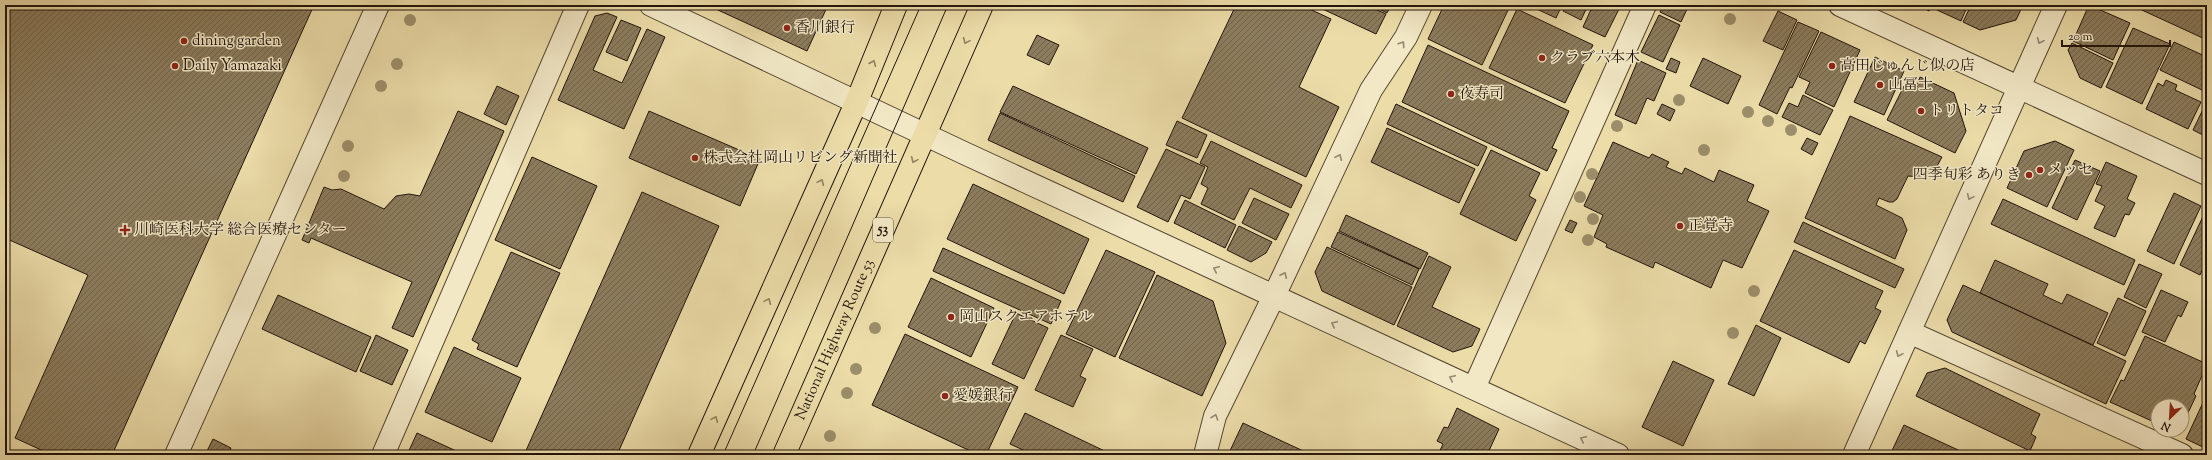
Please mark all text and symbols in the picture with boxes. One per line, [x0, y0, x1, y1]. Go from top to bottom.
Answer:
place label: 香川銀行 [795, 18, 855, 39]
scale bar [2062, 22, 2170, 48]
marker: 香川銀行 [782, 23, 792, 33]
text: 20 m [2068, 28, 2093, 46]
place label: dining garden [192, 31, 281, 52]
marker: dining garden [179, 36, 189, 46]
one-way arrow [963, 36, 971, 44]
one-way arrow [2037, 37, 2045, 44]
one-way arrow [1397, 41, 1405, 48]
place label: クラブ六本木 [1550, 48, 1640, 69]
marker: クラブ六本木 [1537, 53, 1547, 63]
place label: Daily Yamazaki [183, 56, 282, 77]
place label: 高田じゅんじ似の店 [1840, 56, 1975, 77]
one-way arrow [868, 59, 876, 66]
marker: Daily Yamazaki [170, 61, 180, 71]
marker: 高田じゅんじ似の店 [1827, 61, 1837, 71]
place label: 山冨士 [1888, 75, 1933, 96]
marker: 山冨士 [1875, 80, 1885, 90]
place label: 夜寿司 [1459, 84, 1504, 105]
marker: 夜寿司 [1446, 89, 1456, 99]
place label: トリトタコ [1929, 101, 2004, 122]
marker: トリトタコ [1916, 106, 1926, 116]
place label: 株式会社岡山リビング新聞社 [703, 148, 898, 169]
marker: 株式会社岡山リビング新聞社 [690, 153, 700, 163]
one-way arrow [1334, 154, 1342, 162]
one-way arrow [910, 156, 918, 163]
place label: メッセ [2048, 160, 2093, 181]
place label: 四季旬彩 ありき [1913, 165, 2021, 186]
marker: メッセ [2035, 165, 2045, 175]
marker: 四季旬彩 ありき [2024, 170, 2034, 180]
one-way arrow [816, 178, 824, 185]
one-way arrow [1967, 193, 1975, 201]
place label: 正覚寺 [1688, 216, 1733, 237]
road number: 53 [873, 218, 893, 242]
place label: 川崎医科大学 総合医療センター [134, 220, 347, 241]
marker: 正覚寺 [1675, 221, 1685, 231]
marker: 川崎医科大学 総合医療センター [119, 224, 131, 236]
street label: National Highway Route 53 [790, 256, 879, 423]
one-way arrow [1213, 266, 1221, 274]
one-way arrow [1279, 272, 1287, 280]
one-way arrow [763, 297, 771, 305]
place label: 岡山スクエアホテル [959, 307, 1093, 328]
marker: 岡山スクエアホテル [946, 312, 956, 322]
one-way arrow [1331, 321, 1339, 329]
one-way arrow [1896, 350, 1904, 358]
one-way arrow [1449, 375, 1456, 383]
place label: 愛媛銀行 [953, 386, 1013, 407]
marker: 愛媛銀行 [940, 391, 950, 401]
north arrow [2150, 398, 2190, 438]
one-way arrow [1211, 414, 1219, 421]
one-way arrow [710, 416, 718, 424]
text: N [2159, 417, 2174, 436]
one-way arrow [1580, 436, 1587, 444]

